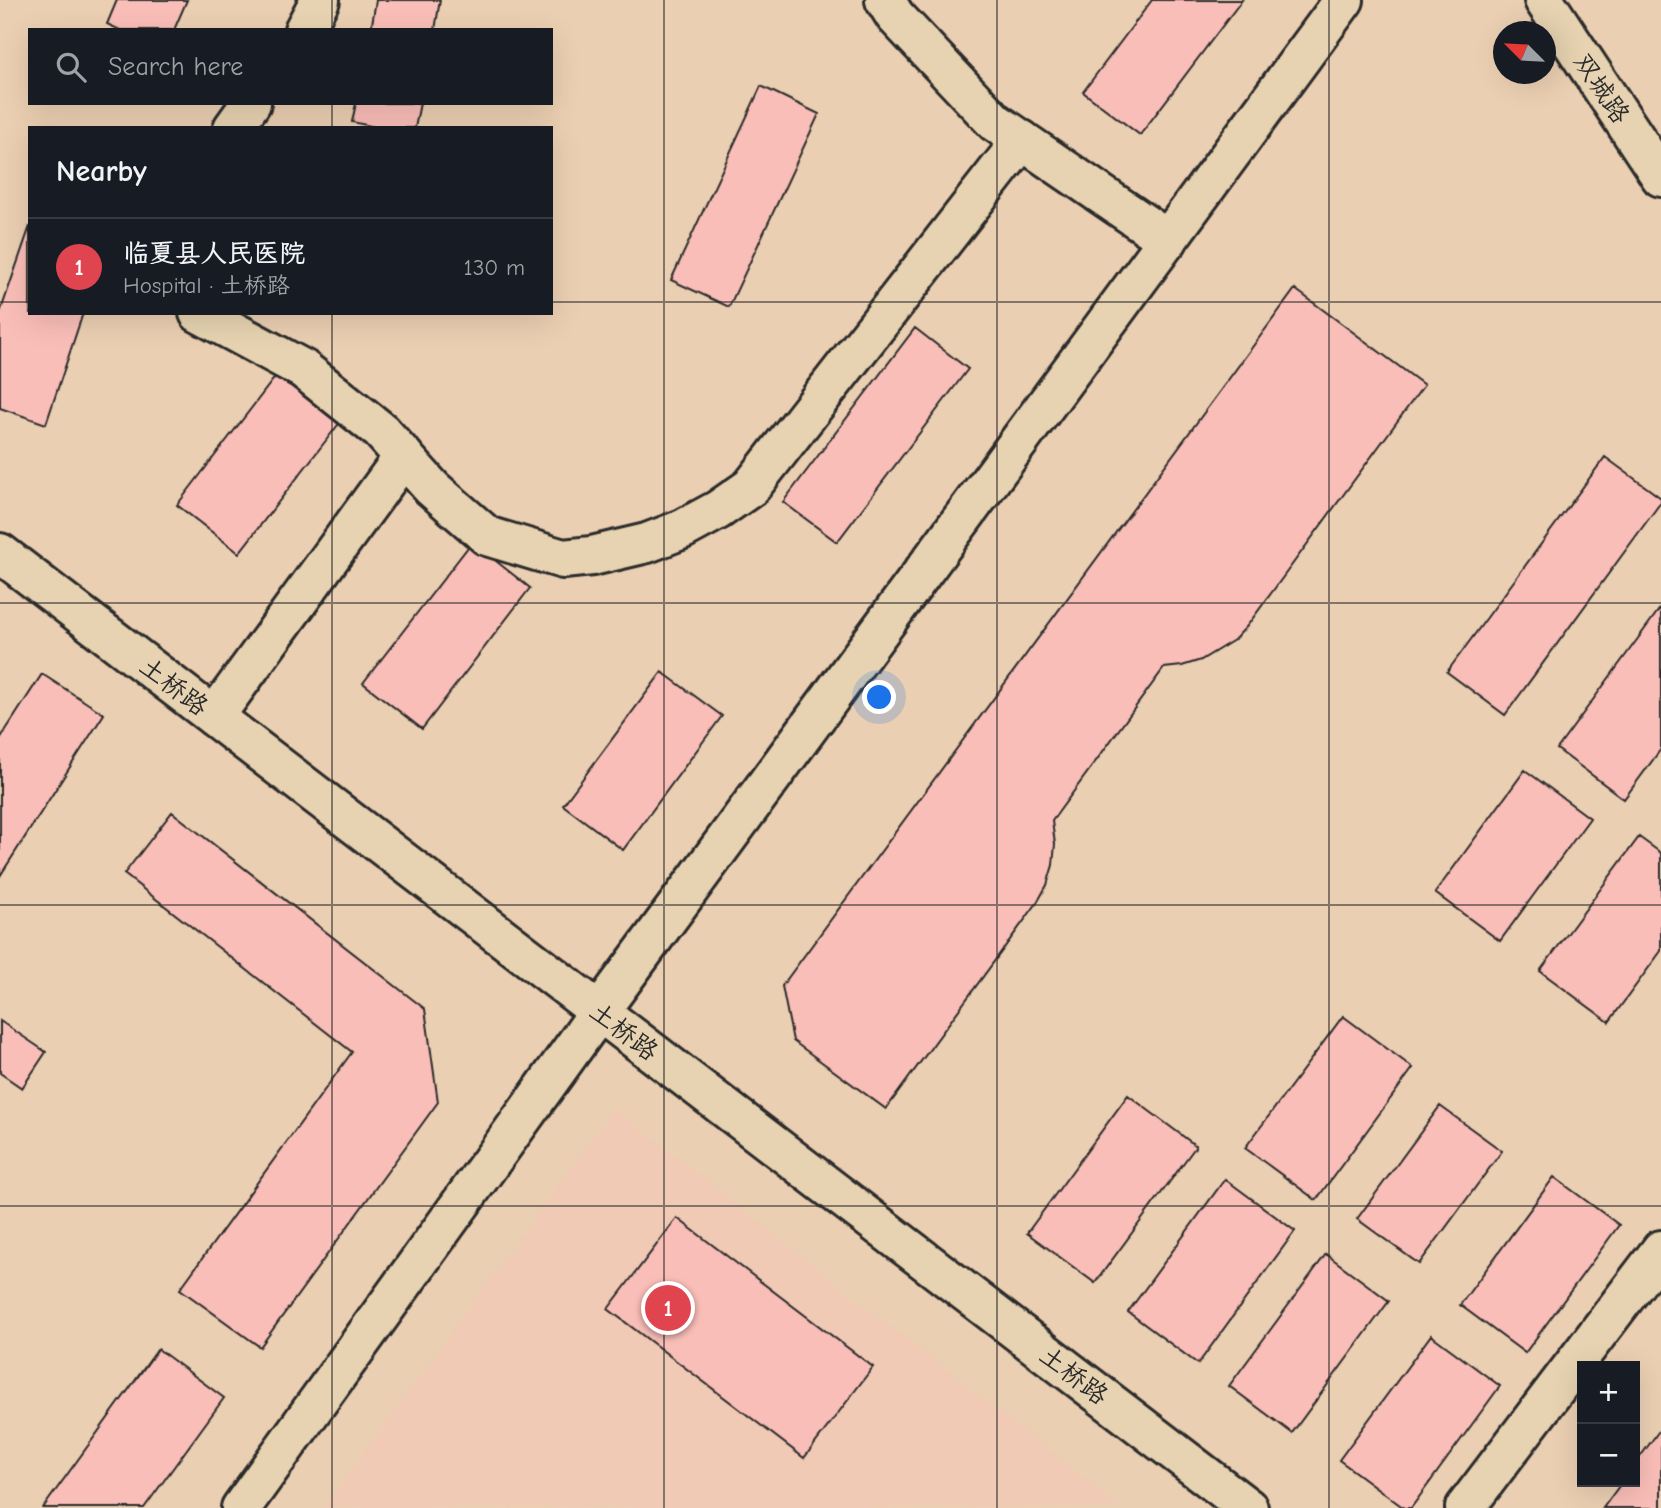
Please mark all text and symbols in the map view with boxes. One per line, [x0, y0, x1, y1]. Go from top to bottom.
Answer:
north arrow [1493, 21, 1556, 84]
search box [28, 28, 553, 105]
icon: search [52, 48, 90, 86]
street label: 双城路 [1567, 48, 1635, 129]
text: Search here [108, 52, 243, 82]
text: Nearby [56, 154, 147, 189]
text: 临夏县人民医院 [123, 239, 305, 269]
text: 1 [74, 254, 84, 281]
text: 130 m [464, 254, 525, 281]
text: Hospital · 土桥路 [123, 272, 290, 299]
street label: 土桥路 [133, 651, 214, 722]
your location [862, 680, 896, 714]
street label: 土桥路 [583, 996, 664, 1067]
pin: 1 [645, 1282, 691, 1334]
street label: 土桥路 [1033, 1340, 1114, 1411]
map controls [1577, 1361, 1640, 1487]
button: + [1577, 1361, 1640, 1424]
button: − [1577, 1424, 1640, 1487]

